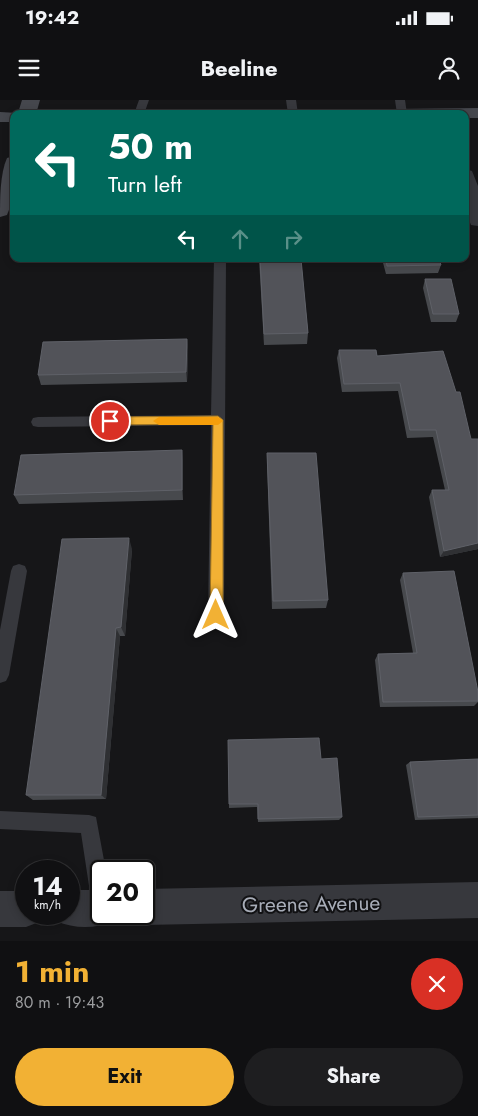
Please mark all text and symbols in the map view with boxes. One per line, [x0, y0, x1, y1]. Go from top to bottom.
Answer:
text: 19:42 [25, 4, 79, 31]
text: Beeline [200, 52, 278, 84]
icon: menu [15, 54, 43, 82]
icon: person [435, 54, 463, 82]
text: 50 m [108, 122, 193, 172]
icon: left [25, 130, 90, 195]
text: Turn left [108, 168, 182, 200]
icon: left [173, 225, 201, 253]
icon: ahead [226, 225, 254, 253]
icon: right [279, 225, 307, 253]
pin [89, 400, 131, 442]
icon: arrive [96, 407, 124, 435]
position arrow [189, 588, 241, 640]
speed limit sign: 20 [90, 860, 155, 925]
text: 14 [32, 868, 63, 904]
street label: Greene Avenue [242, 888, 381, 920]
text: km/h [34, 896, 61, 914]
text: 1 min [15, 950, 89, 993]
button: close [411, 958, 463, 1010]
text: 80 m · 19:43 [15, 991, 104, 1014]
button: Exit [15, 1048, 234, 1106]
button: Share [244, 1048, 463, 1106]

